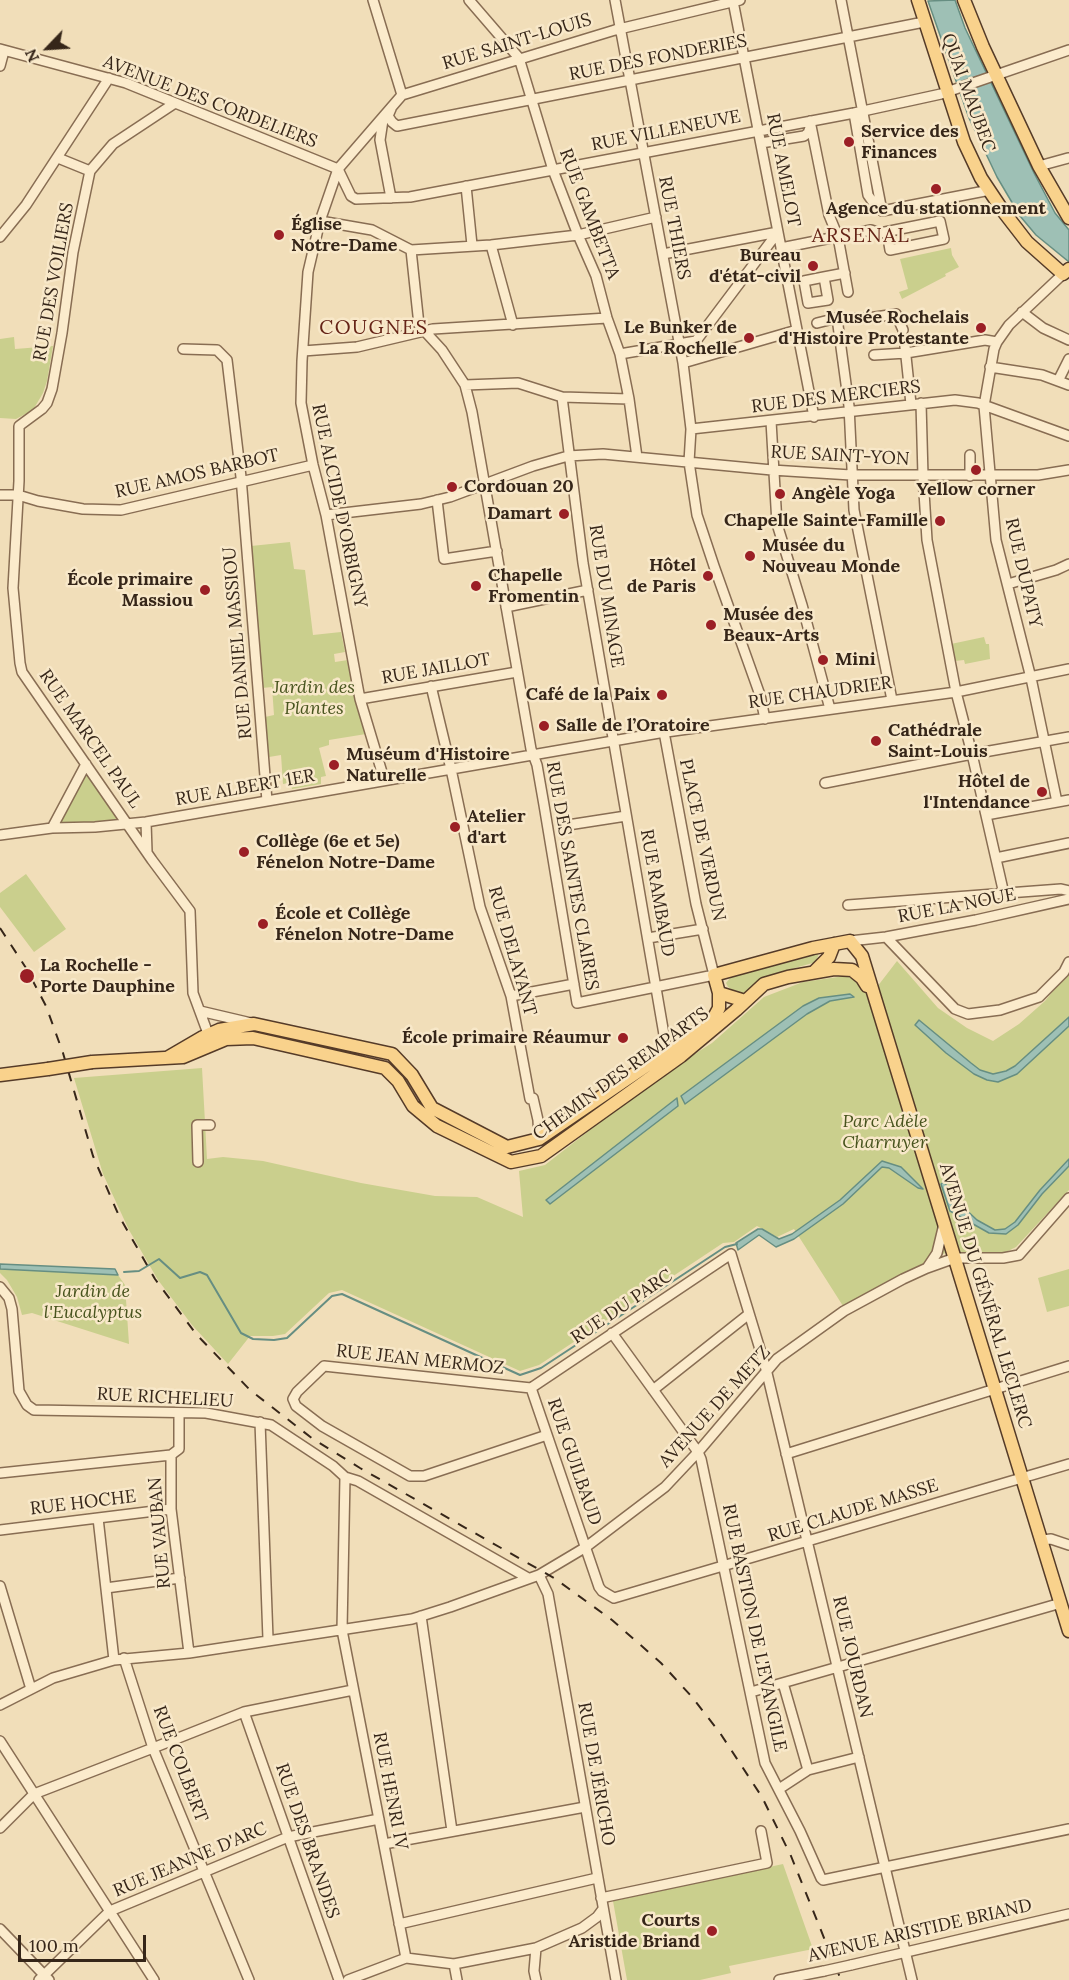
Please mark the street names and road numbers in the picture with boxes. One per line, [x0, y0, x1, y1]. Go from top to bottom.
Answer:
street label: RUE SAINT-LOUIS [440, 9, 594, 75]
street label: RUE DES FONDERIES [567, 30, 749, 86]
street label: QUAI MAUBEC [936, 30, 1000, 156]
street label: AVENUE DES CORDELIERS [100, 51, 320, 153]
street label: RUE VILLENEUVE [589, 106, 743, 156]
street label: RUE AMELOT [761, 111, 805, 229]
street label: RUE GAMBETTA [554, 146, 624, 282]
street label: RUE THIERS [653, 174, 695, 282]
street label: RUE DES VOILIERS [29, 201, 79, 363]
street label: RUE DES MERCIERS [750, 376, 922, 418]
street label: RUE ALCIDE D'ORBIGNY [307, 402, 371, 610]
street label: RUE SAINT-YON [770, 442, 910, 470]
street label: RUE AMOS BARBOT [113, 445, 281, 503]
street label: RUE DUPATY [1000, 516, 1046, 630]
street label: RUE DU MINAGE [584, 523, 628, 669]
street label: RUE DANIEL MASSIOU [219, 546, 257, 740]
street label: RUE JAILLOT [380, 649, 492, 689]
street label: RUE MARCEL PAUL [34, 666, 146, 812]
street label: RUE CHAUDRIER [747, 672, 893, 714]
street label: PLACE DE VERDUN [674, 757, 730, 923]
street label: RUE DES SAINTES CLAIRES [541, 760, 603, 992]
street label: RUE ALBERT 1ER [174, 765, 316, 811]
street label: RUE RAMBAUD [635, 828, 679, 958]
street label: RUE DELAYANT [483, 884, 541, 1018]
street label: RUE LA NOUE [896, 884, 1018, 928]
street label: CHEMIN DES REMPARTS [529, 1003, 713, 1145]
street label: AVENUE DU GÉNÉRAL LECLERC [934, 1161, 1036, 1431]
street label: RUE DU PARC [567, 1265, 677, 1349]
street label: RUE JEAN MERMOZ [335, 1340, 505, 1380]
street label: AVENUE DE METZ [655, 1342, 775, 1472]
street label: RUE RICHELIEU [96, 1384, 234, 1412]
street label: RUE GUILBAUD [542, 1396, 606, 1528]
street label: RUE CLAUDE MASSE [765, 1475, 941, 1547]
street label: RUE VAUBAN [144, 1476, 176, 1590]
street label: RUE HOCHE [29, 1486, 137, 1520]
street label: RUE BASTION DE L'EVANGILE [717, 1502, 791, 1754]
street label: RUE JOURDAN [827, 1594, 877, 1720]
street label: RUE DE JÉRICHO [573, 1700, 619, 1848]
street label: RUE COLBERT [148, 1703, 212, 1825]
street label: RUE HENRI IV [368, 1730, 412, 1852]
street label: RUE DES BRANDES [270, 1760, 344, 1922]
street label: RUE JEANNE D'ARC [110, 1818, 270, 1902]
street label: AVENUE ARISTIDE BRIAND [806, 1895, 1034, 1967]

